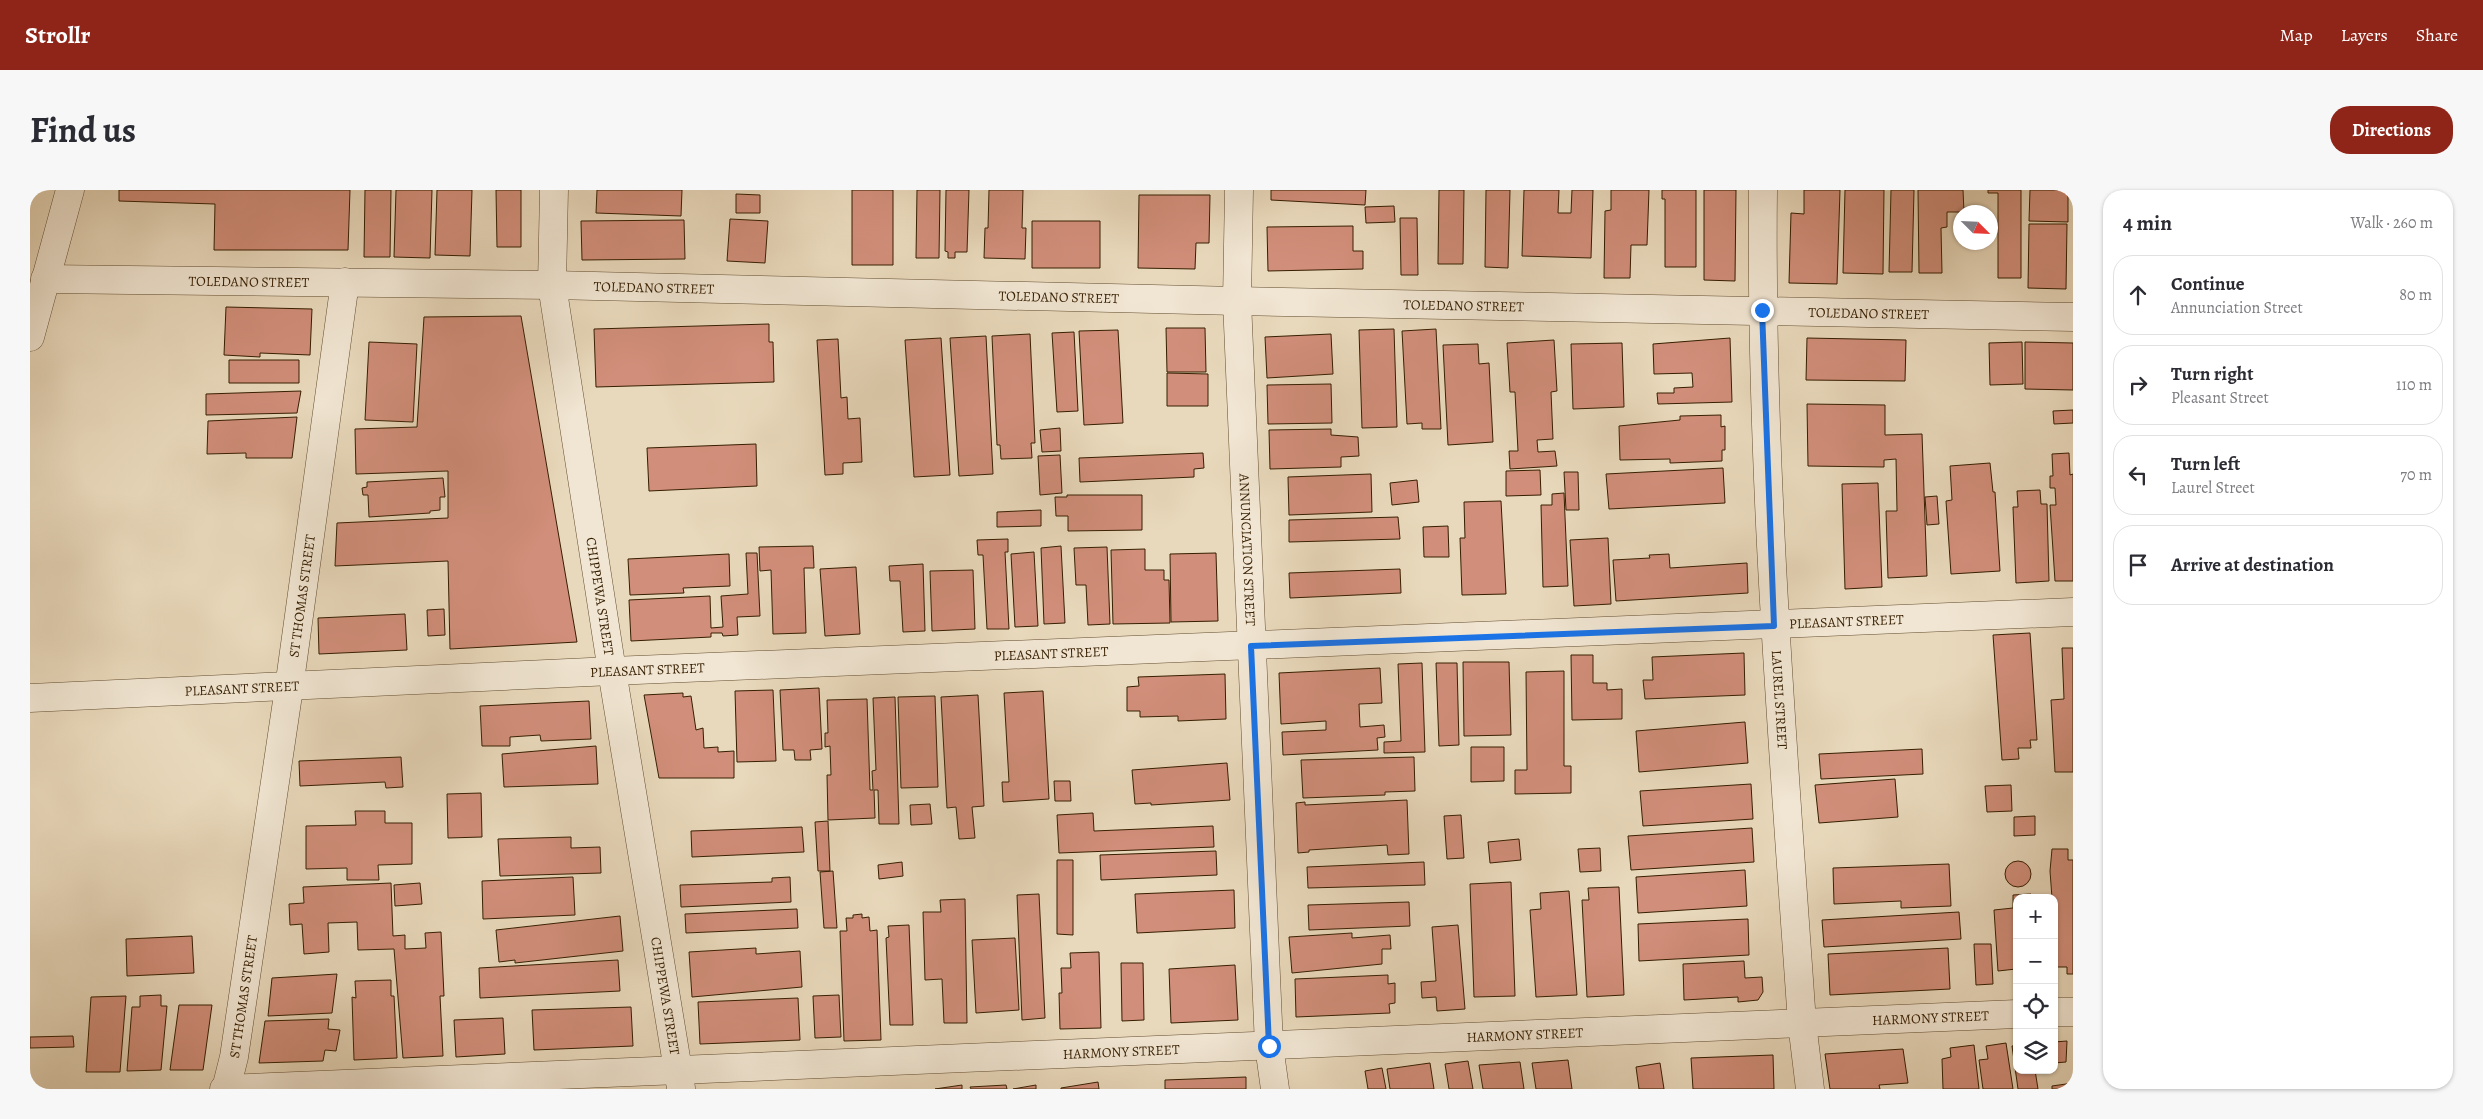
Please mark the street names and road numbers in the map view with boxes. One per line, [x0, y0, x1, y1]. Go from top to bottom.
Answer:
street label: TOLEDANO STREET [189, 272, 310, 292]
street label: TOLEDANO STREET [593, 277, 715, 299]
street label: TOLEDANO STREET [998, 286, 1120, 308]
street label: TOLEDANO STREET [1403, 295, 1525, 316]
street label: TOLEDANO STREET [1808, 303, 1929, 324]
street label: ANNUNCIATION STREET [1234, 472, 1260, 627]
street label: ST THOMAS STREET [284, 533, 320, 659]
street label: CHIPPEWA STREET [581, 536, 618, 657]
street label: PLEASANT STREET [1789, 610, 1904, 633]
street label: PLEASANT STREET [993, 642, 1109, 666]
street label: LAUREL STREET [1767, 649, 1792, 750]
street label: PLEASANT STREET [590, 658, 705, 682]
street label: PLEASANT STREET [184, 677, 300, 701]
street label: ST THOMAS STREET [225, 934, 262, 1059]
street label: CHIPPEWA STREET [646, 936, 684, 1057]
street label: HARMONY STREET [1872, 1006, 1990, 1030]
street label: HARMONY STREET [1466, 1023, 1584, 1047]
street label: HARMONY STREET [1062, 1040, 1180, 1064]

